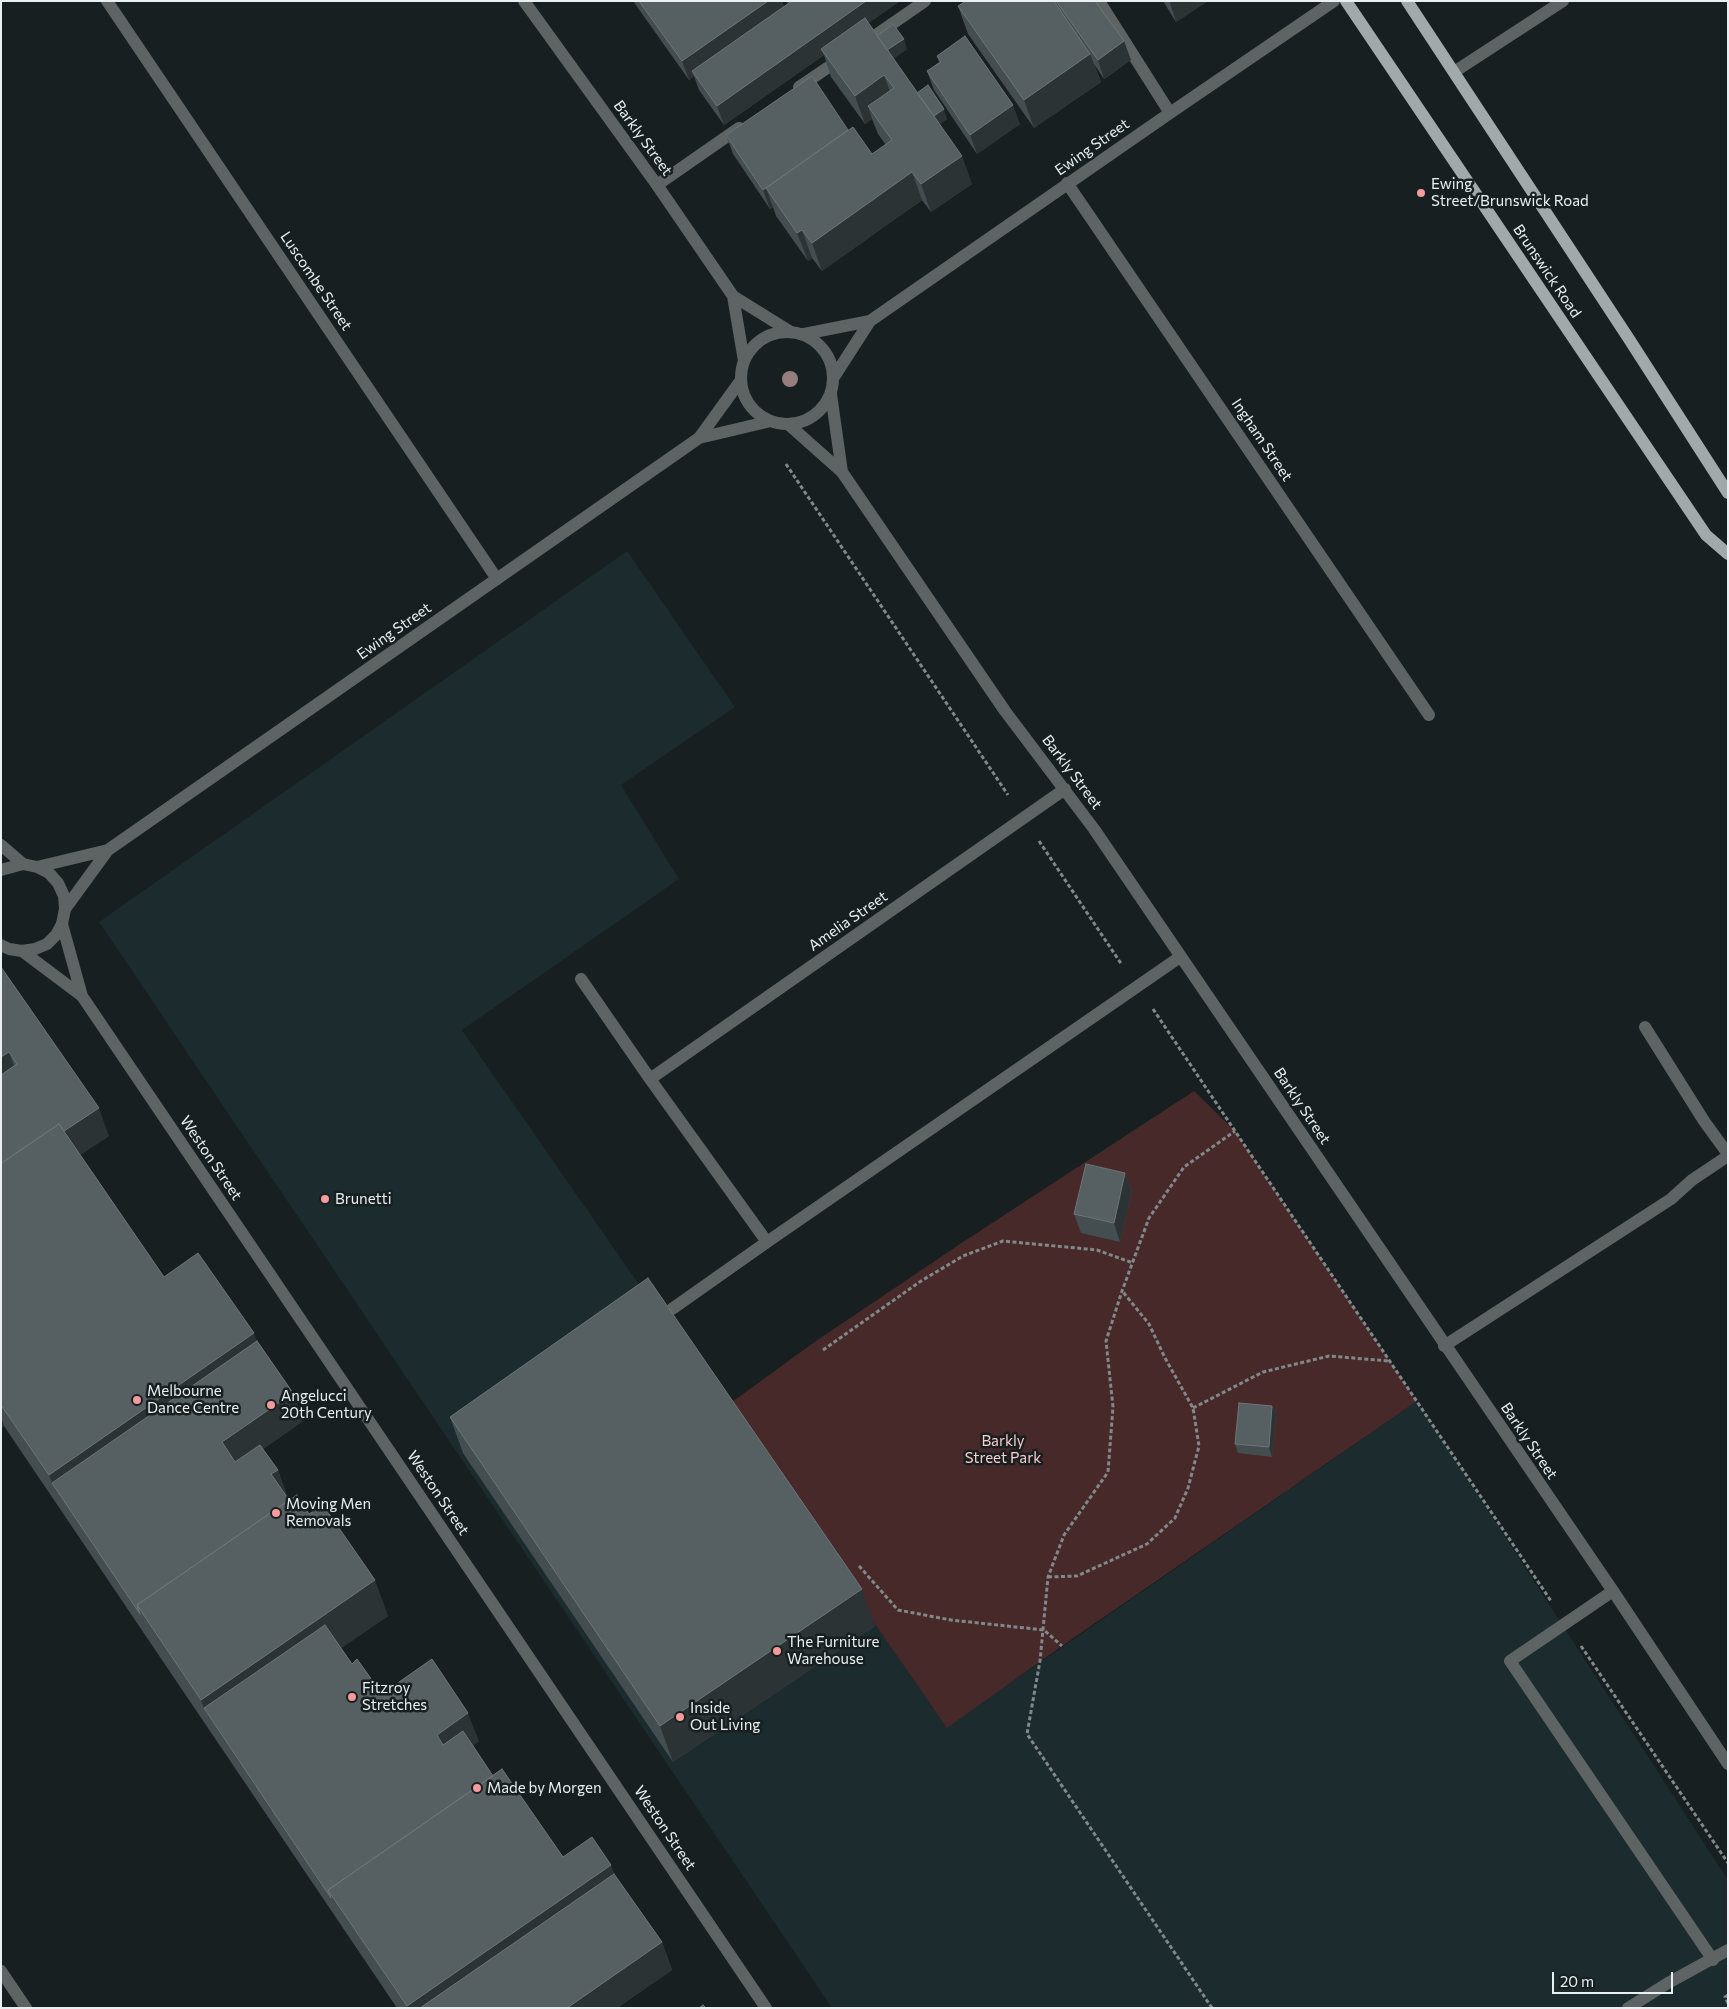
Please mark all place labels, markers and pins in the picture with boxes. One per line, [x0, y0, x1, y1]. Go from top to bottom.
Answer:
place label: Ewing Street/Brunswick Road [1431, 175, 1589, 210]
marker: Ewing Street/Brunswick Road [1415, 187, 1427, 199]
place label: Brunetti [335, 1190, 392, 1208]
marker: Brunetti [319, 1193, 331, 1205]
place label: Melbourne Dance Centre [147, 1382, 239, 1417]
place label: Angelucci 20th Century [281, 1387, 372, 1422]
marker: Melbourne Dance Centre [131, 1394, 143, 1406]
marker: Angelucci 20th Century [265, 1399, 277, 1411]
place label: Moving Men Removals [286, 1495, 371, 1530]
marker: Moving Men Removals [270, 1507, 282, 1519]
place label: The Furniture Warehouse [787, 1633, 879, 1668]
marker: The Furniture Warehouse [771, 1645, 783, 1657]
place label: Fitzroy Stretches [362, 1679, 427, 1714]
marker: Fitzroy Stretches [346, 1691, 358, 1703]
place label: Inside Out Living [690, 1699, 760, 1734]
marker: Inside Out Living [674, 1711, 686, 1723]
place label: Made by Morgen [487, 1779, 602, 1797]
marker: Made by Morgen [471, 1782, 483, 1794]

